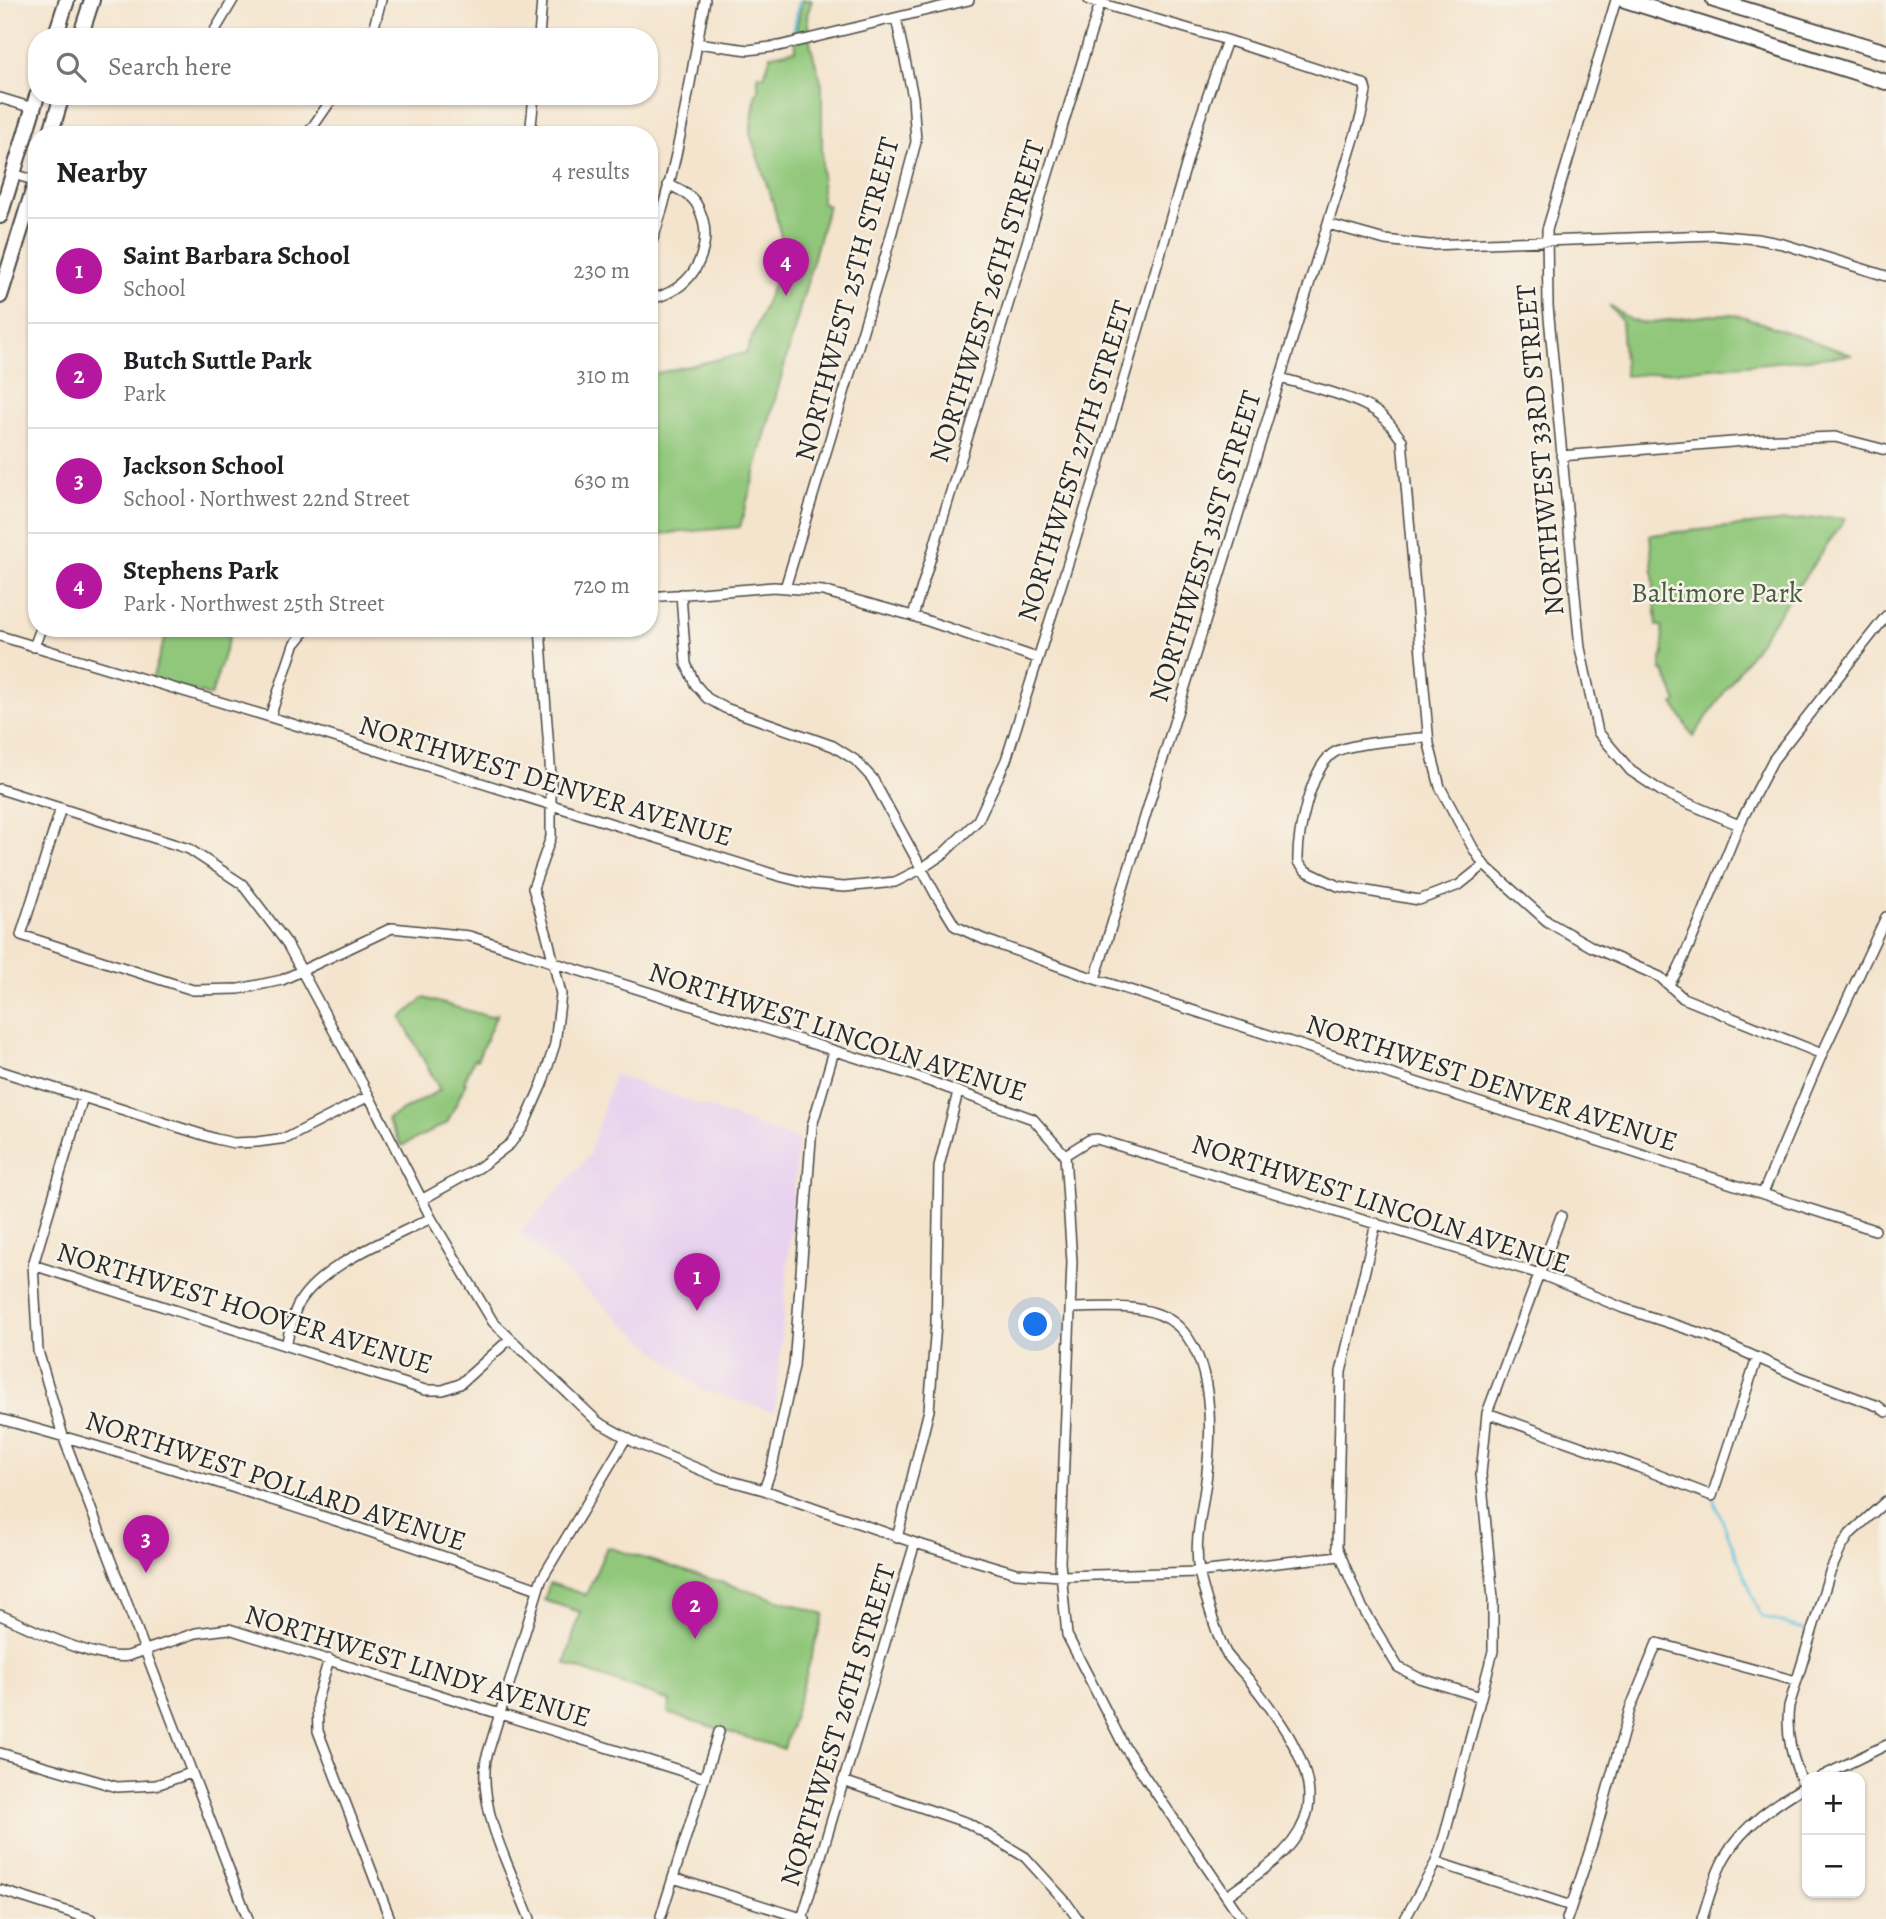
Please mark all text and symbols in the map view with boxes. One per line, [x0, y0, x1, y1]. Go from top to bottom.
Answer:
search box [28, 28, 658, 105]
icon: search [52, 48, 90, 86]
text: Search here [108, 49, 232, 84]
street label: NORTHWEST 25TH STREET [785, 133, 909, 466]
street label: NORTHWEST 26TH STREET [920, 135, 1054, 467]
text: Nearby [56, 152, 147, 192]
text: 4 results [552, 156, 630, 187]
text: Saint Barbara School [123, 238, 350, 273]
pin: 4 [763, 238, 809, 296]
text: 1 [75, 255, 83, 286]
text: 230 m [574, 255, 630, 286]
text: School [123, 273, 185, 304]
street label: NORTHWEST 33RD STREET [1507, 283, 1573, 617]
street label: NORTHWEST 27TH STREET [1008, 296, 1142, 627]
text: Butch Suttle Park [123, 343, 312, 378]
text: 2 [73, 360, 85, 391]
text: 310 m [577, 360, 630, 391]
text: Park [123, 378, 166, 409]
street label: NORTHWEST 31ST STREET [1139, 386, 1270, 707]
text: Jackson School [123, 448, 284, 483]
text: 3 [74, 465, 84, 496]
text: 630 m [574, 465, 630, 496]
text: School · Northwest 22nd Street [123, 483, 410, 514]
text: Stephens Park [123, 553, 278, 588]
text: 4 [74, 570, 84, 601]
text: 720 m [573, 570, 630, 601]
park label: Baltimore Park [1631, 574, 1803, 612]
text: Park · Northwest 25th Street [123, 588, 385, 619]
street label: NORTHWEST DENVER AVENUE [354, 706, 737, 856]
street label: NORTHWEST LINCOLN AVENUE [644, 953, 1032, 1111]
street label: NORTHWEST DENVER AVENUE [1301, 1005, 1682, 1161]
street label: NORTHWEST LINCOLN AVENUE [1187, 1125, 1575, 1283]
street label: NORTHWEST HOOVER AVENUE [52, 1233, 437, 1383]
pin: 1 [674, 1253, 720, 1311]
your location [1018, 1307, 1052, 1341]
street label: NORTHWEST POLLARD AVENUE [81, 1401, 471, 1561]
pin: 3 [123, 1515, 169, 1573]
street label: NORTHWEST 26TH STREET [771, 1559, 905, 1891]
pin: 2 [672, 1581, 718, 1639]
street label: NORTHWEST LINDY AVENUE [240, 1595, 595, 1737]
map controls [1802, 1772, 1865, 1898]
button: + [1802, 1772, 1865, 1835]
button: − [1802, 1835, 1865, 1898]

